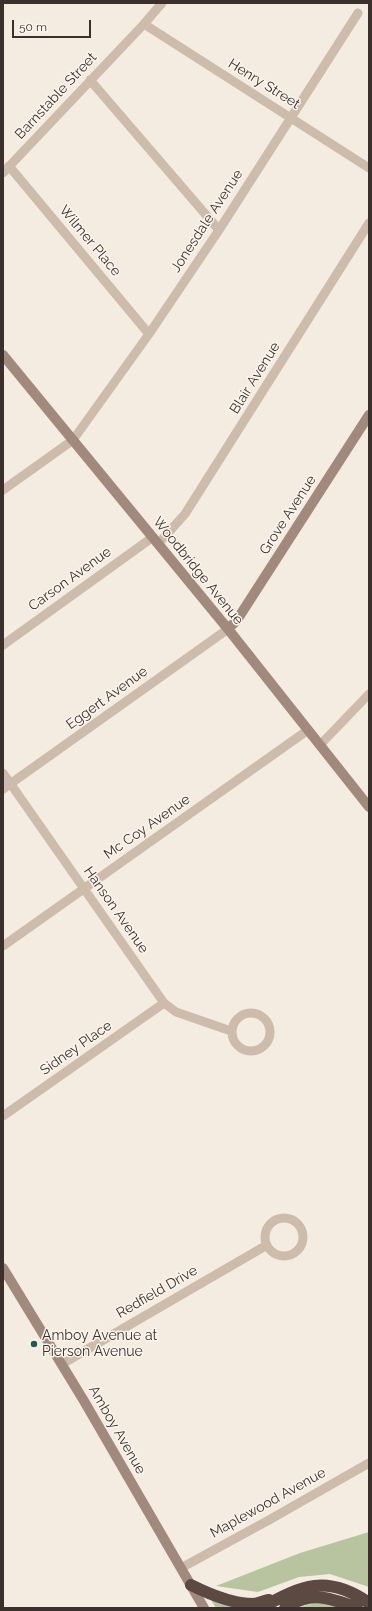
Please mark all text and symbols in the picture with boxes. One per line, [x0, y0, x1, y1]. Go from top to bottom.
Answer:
scale bar [14, 12, 93, 38]
text: 50 m [19, 20, 47, 34]
street label: Barnstable Street [12, 49, 100, 143]
street label: Henry Street [225, 55, 303, 113]
street label: Jonesdale Avenue [168, 166, 246, 276]
street label: Wilmer Place [56, 202, 124, 280]
street label: Blair Avenue [226, 339, 284, 417]
street label: Grove Avenue [256, 472, 320, 558]
street label: Woodbridge Avenue [149, 514, 247, 628]
street label: Carson Avenue [25, 543, 115, 615]
street label: Eggert Avenue [63, 663, 151, 733]
street label: Mc Coy Avenue [101, 791, 193, 863]
street label: Hanson Avenue [80, 863, 152, 957]
street label: Sidney Place [37, 1017, 115, 1079]
street label: Redfield Drive [114, 1262, 200, 1322]
place label: Amboy Avenue at Pierson Avenue [42, 1328, 157, 1360]
marker: Amboy Avenue at Pierson Avenue [29, 1339, 39, 1349]
street label: Amboy Avenue [85, 1383, 149, 1477]
street label: Maplewood Avenue [207, 1464, 329, 1542]

